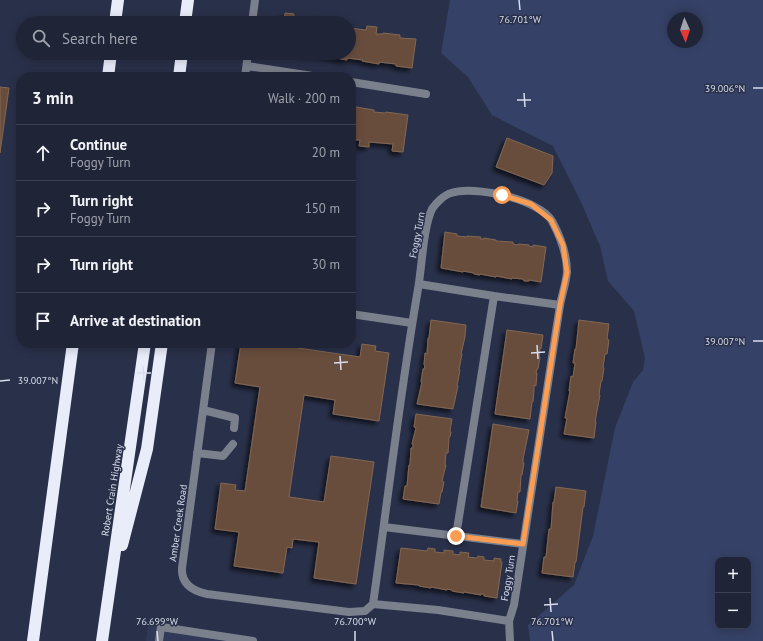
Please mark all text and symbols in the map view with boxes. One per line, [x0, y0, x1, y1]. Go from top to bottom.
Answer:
north arrow [667, 12, 703, 48]
text: 76.701°W [499, 13, 542, 26]
search box [16, 16, 356, 60]
icon: search [30, 27, 52, 49]
text: Search here [62, 29, 138, 48]
text: 39.006°N [705, 82, 745, 95]
text: 3 min [32, 87, 73, 109]
text: Walk · 200 m [268, 90, 340, 107]
text: Continue [70, 135, 127, 154]
icon: ahead [32, 142, 54, 164]
text: 20 m [312, 144, 340, 161]
text: Foggy Turn [70, 154, 131, 171]
route start [493, 186, 511, 204]
text: Turn right [70, 191, 133, 210]
icon: right [32, 198, 54, 220]
text: 150 m [305, 200, 340, 217]
text: Foggy Turn [70, 210, 131, 227]
street label: Foggy Turn [406, 211, 428, 259]
icon: right [32, 254, 54, 276]
text: Turn right [70, 255, 133, 274]
text: 30 m [312, 256, 340, 273]
icon: arrive [32, 310, 54, 332]
text: Arrive at destination [70, 311, 201, 330]
text: 39.007°N [705, 335, 745, 348]
text: 39.007°N [18, 374, 58, 387]
street label: Robert Crain Highway [98, 443, 126, 537]
street label: Amber Creek Road [166, 484, 190, 562]
route end [447, 527, 465, 545]
street label: Foggy Turn [498, 554, 518, 602]
map controls [715, 557, 751, 629]
button: + [715, 557, 751, 593]
button: − [715, 593, 751, 629]
text: 76.699°W [136, 615, 179, 628]
text: 76.700°W [334, 615, 377, 628]
text: 76.701°W [531, 615, 574, 628]

